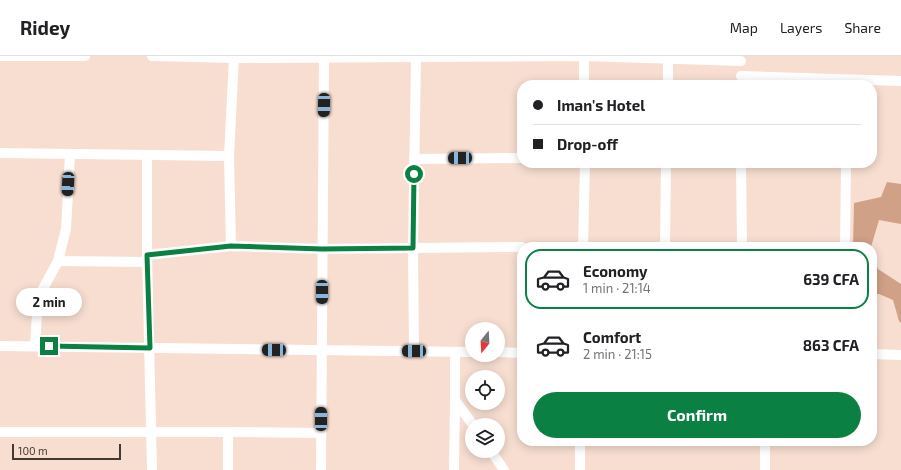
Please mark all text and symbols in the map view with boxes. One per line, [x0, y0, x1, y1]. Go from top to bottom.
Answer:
text: Ridey [20, 16, 70, 39]
text: Map [730, 19, 758, 36]
text: Layers [780, 19, 822, 36]
text: Share [844, 19, 881, 36]
car [318, 93, 330, 117]
text: Iman's Hotel [557, 96, 645, 114]
text: Drop-off [557, 135, 618, 153]
car [448, 152, 472, 164]
route start [405, 165, 423, 183]
car [61, 172, 75, 196]
icon: car [535, 261, 571, 297]
text: Economy [583, 262, 648, 280]
text: 639 CFA [803, 270, 859, 288]
car [316, 280, 328, 304]
text: 1 min · 21:14 [583, 280, 651, 296]
callout: 2 min [16, 288, 82, 316]
text: 2 min [32, 294, 66, 310]
north arrow [465, 322, 505, 362]
map controls [465, 322, 505, 458]
icon: car [535, 327, 571, 363]
text: Comfort [583, 328, 641, 346]
text: 863 CFA [803, 336, 859, 354]
route end [40, 337, 58, 355]
car [262, 344, 286, 356]
car [402, 345, 426, 357]
text: 2 min · 21:15 [583, 346, 652, 362]
button: locate [465, 370, 505, 410]
button: Confirm [533, 392, 861, 438]
car [315, 407, 327, 431]
button: layers [465, 418, 505, 458]
scale bar [12, 442, 121, 461]
text: 100 m [18, 444, 48, 457]

